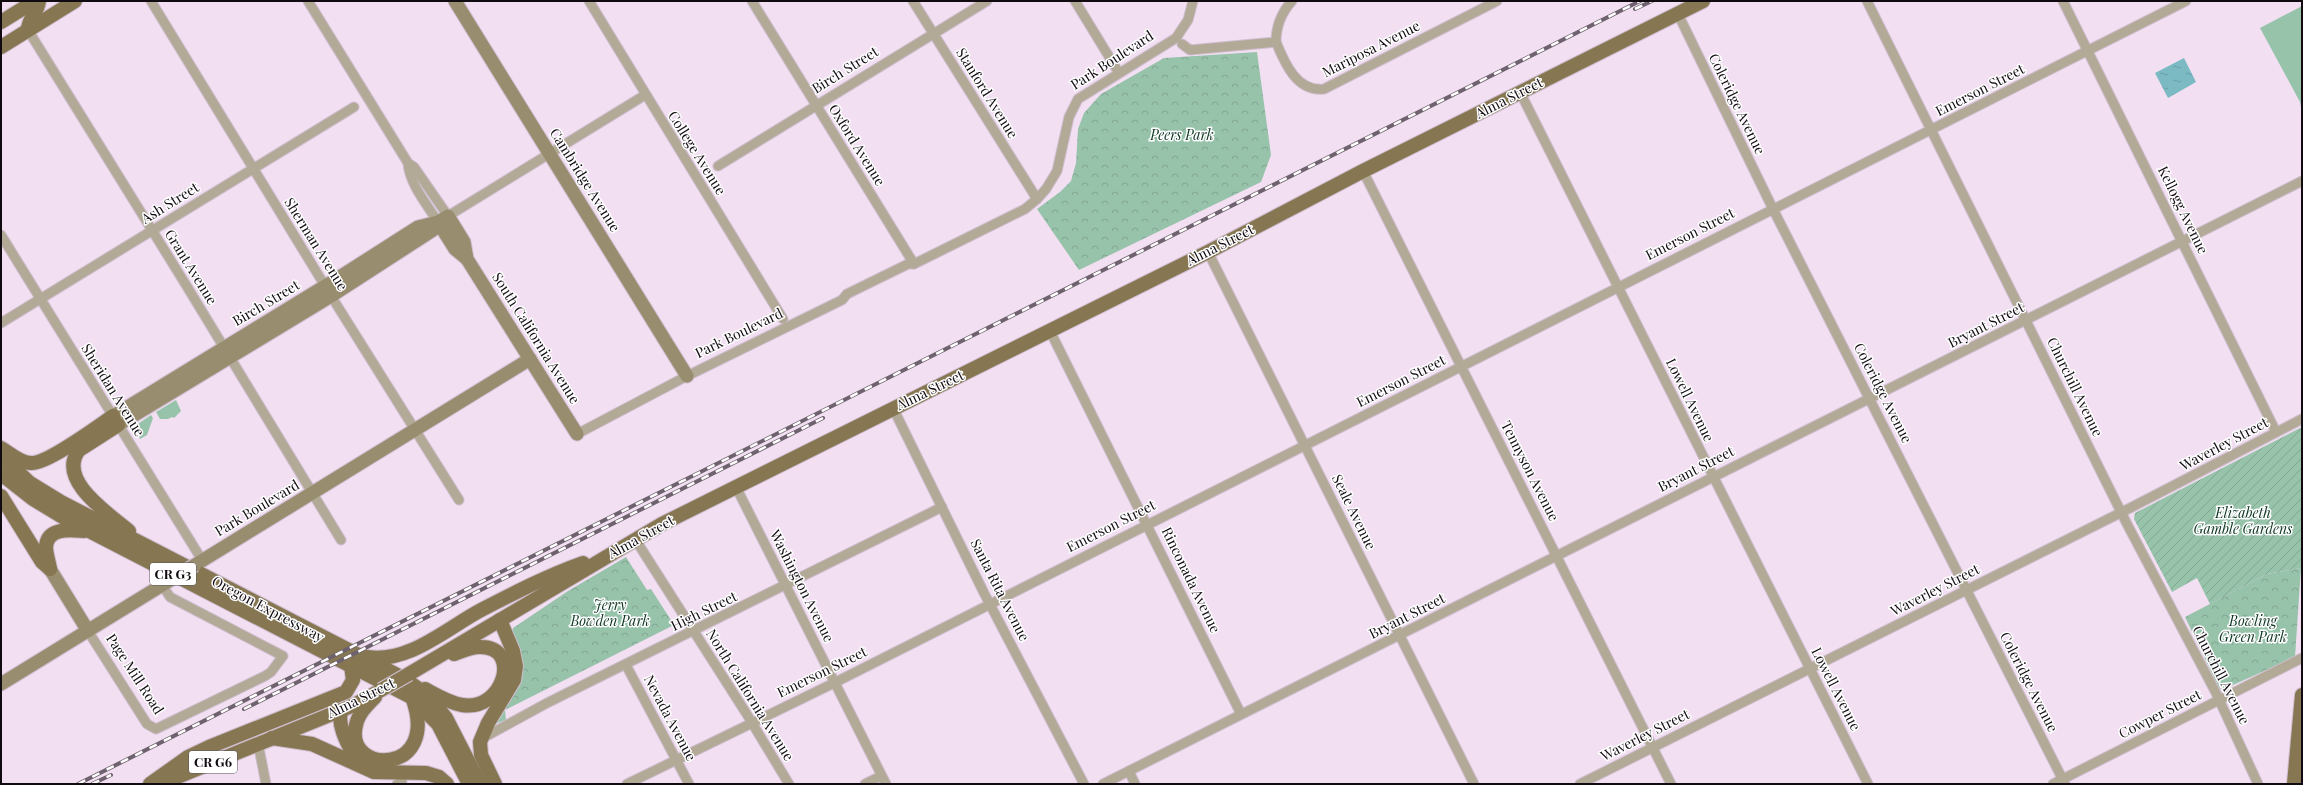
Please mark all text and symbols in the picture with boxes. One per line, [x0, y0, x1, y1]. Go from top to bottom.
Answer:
street label: Mariposa Avenue [1319, 16, 1423, 81]
street label: Park Boulevard [1067, 26, 1157, 93]
street label: Birch Street [808, 41, 882, 97]
street label: Stanford Avenue [952, 44, 1023, 142]
street label: Coleridge Avenue [1705, 50, 1770, 157]
street label: Emerson Street [1932, 58, 2029, 120]
street label: Alma Street [1471, 72, 1547, 123]
street label: Oxford Avenue [825, 100, 890, 189]
street label: College Avenue [664, 107, 731, 198]
street label: Cambridge Avenue [546, 124, 625, 235]
park label: Peers Park [1149, 125, 1214, 144]
street label: Kellogg Avenue [2154, 163, 2213, 257]
street label: Ash Street [137, 177, 203, 228]
street label: Sherman Avenue [280, 194, 353, 294]
street label: Emerson Street [1642, 202, 1739, 264]
street label: Alma Street [1182, 219, 1258, 270]
street label: Grant Avenue [161, 226, 222, 308]
street label: South California Avenue [488, 268, 585, 407]
street label: Birch Street [229, 275, 304, 330]
street label: Bryant Street [1944, 297, 2028, 352]
street label: Park Boulevard [692, 303, 786, 362]
street label: Churchill Avenue [2043, 334, 2108, 440]
street label: Coleridge Avenue [1850, 339, 1917, 446]
street label: Sheridan Avenue [77, 340, 150, 440]
street label: Emerson Street [1353, 349, 1450, 411]
street label: Lowell Avenue [1662, 355, 1719, 445]
street label: Alma Street [892, 365, 968, 415]
street label: Waverley Street [2176, 412, 2272, 475]
street label: Tennyson Avenue [1497, 417, 1564, 524]
street label: Bryant Street [1654, 441, 1738, 496]
street label: Seale Avenue [1328, 471, 1381, 553]
street label: Park Boulevard [211, 475, 302, 540]
street label: Emerson Street [1063, 494, 1160, 556]
park label: Elizabeth Gamble Gardens [2194, 503, 2293, 538]
street label: Alma Street [603, 510, 678, 563]
street label: Rinconada Avenue [1158, 524, 1225, 636]
street label: Washington Avenue [766, 526, 839, 645]
street label: Santa Rita Avenue [966, 535, 1034, 644]
street label: Waverley Street [1886, 559, 1983, 621]
road number: CR G3 [150, 563, 196, 585]
street label: Oregon Expressway [209, 571, 328, 646]
street label: High Street [668, 586, 741, 635]
street label: Bryant Street [1365, 588, 1449, 643]
park label: Jerry Bowden Park [569, 595, 650, 630]
park label: Bowling Green Park [2219, 611, 2287, 646]
street label: Churchill Avenue [2188, 622, 2254, 727]
street label: North California Avenue [702, 625, 799, 764]
street label: Coleridge Avenue [1996, 628, 2063, 735]
street label: Page Mill Road [102, 630, 169, 718]
street label: Emerson Street [774, 641, 871, 701]
street label: Lowell Avenue [1807, 644, 1866, 734]
street label: Nevada Avenue [640, 672, 701, 764]
street label: Alma Street [323, 673, 399, 723]
street label: Cowper Street [2115, 684, 2205, 742]
street label: Waverley Street [1596, 704, 1693, 766]
road number: CR G6 [189, 751, 237, 773]

